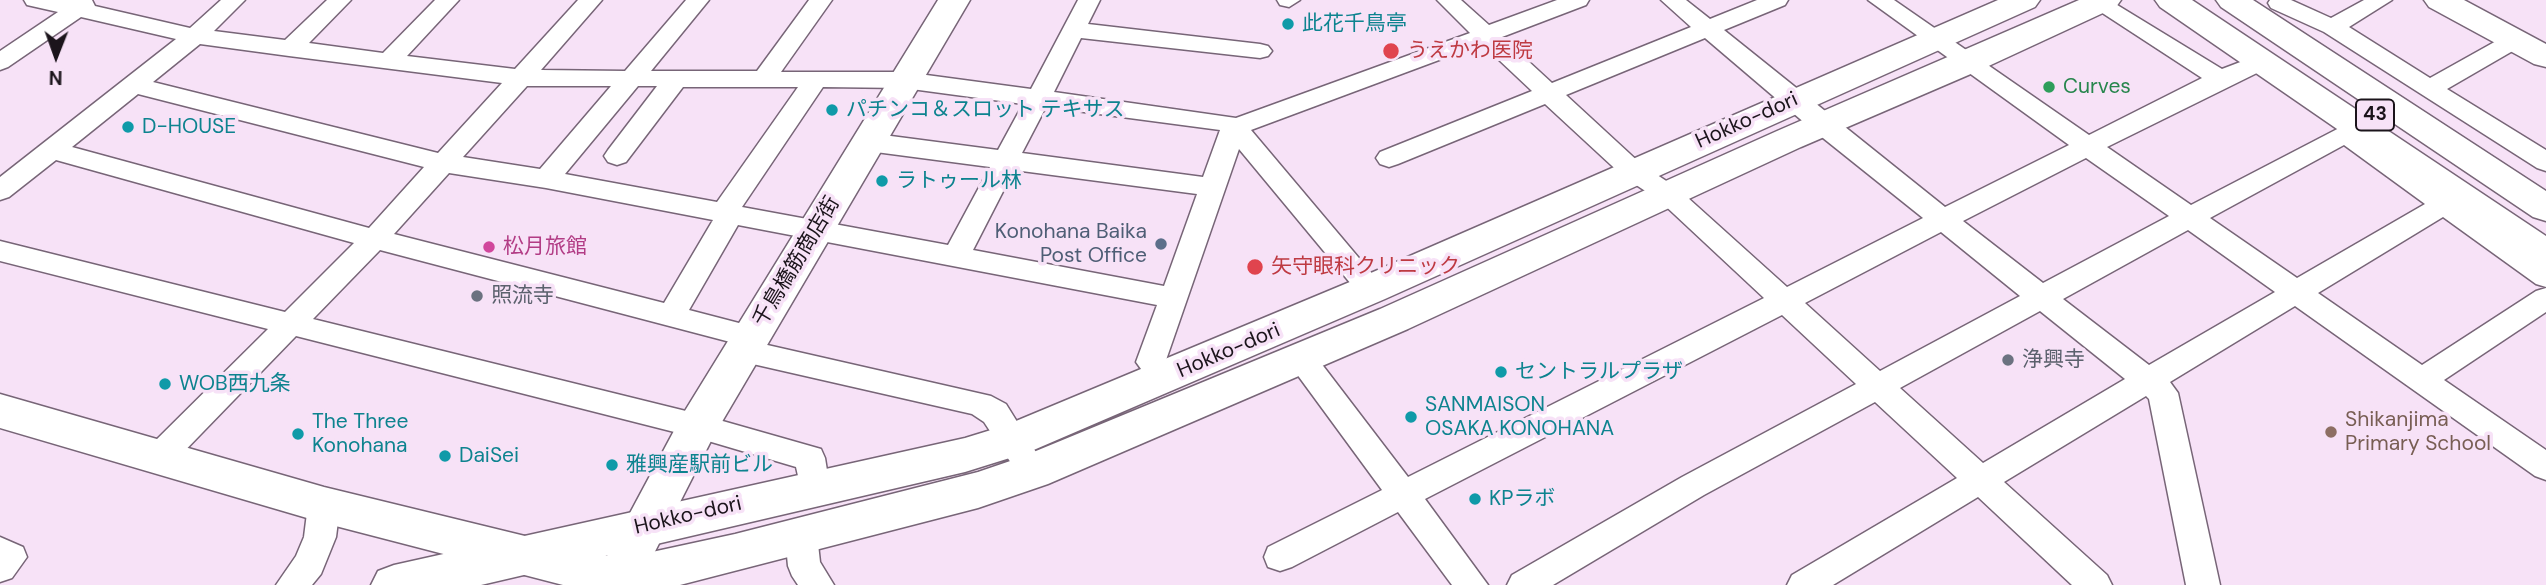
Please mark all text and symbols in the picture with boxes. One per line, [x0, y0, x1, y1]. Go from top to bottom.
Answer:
place label: 此花千鳥亭 [1302, 11, 1407, 37]
marker: 此花千鳥亭 [1280, 16, 1296, 32]
north arrow [21, 21, 91, 91]
place label: うえかわ医院 [1407, 38, 1533, 64]
marker: うえかわ医院 [1381, 41, 1401, 61]
text: N [48, 65, 63, 90]
place label: Curves [2063, 74, 2131, 100]
marker: Curves [2041, 79, 2057, 95]
street label: Hokko-dori [1692, 87, 1802, 155]
place label: パチンコ＆スロット テキサス [846, 97, 1125, 123]
road number: 43 [2356, 99, 2394, 130]
marker: パチンコ＆スロット テキサス [824, 102, 840, 118]
place label: D-HOUSE [142, 114, 236, 140]
marker: D-HOUSE [120, 119, 136, 135]
place label: ラトゥール林 [896, 168, 1022, 194]
marker: ラトゥール林 [874, 173, 890, 189]
street label: 千鳥橋筋商店街 [748, 193, 846, 331]
place label: Konohana Baika Post Office [995, 219, 1147, 269]
place label: 松月旅館 [503, 234, 587, 260]
marker: Konohana Baika Post Office [1153, 236, 1169, 252]
marker: 松月旅館 [481, 239, 497, 255]
place label: 矢守眼科クリニック [1271, 254, 1460, 280]
marker: 矢守眼科クリニック [1245, 257, 1265, 277]
place label: 照流寺 [491, 283, 554, 309]
marker: 照流寺 [469, 288, 485, 304]
street label: Hokko-dori [1174, 318, 1284, 384]
place label: 浄興寺 [2022, 347, 2085, 373]
marker: 浄興寺 [2000, 352, 2016, 368]
place label: セントラルプラザ [1515, 359, 1683, 385]
marker: セントラルプラザ [1493, 364, 1509, 380]
place label: WOB西九条 [179, 371, 291, 397]
marker: WOB西九条 [157, 376, 173, 392]
place label: SANMAISON OSAKA KONOHANA [1425, 392, 1614, 442]
place label: Shikanjima Primary School [2345, 407, 2491, 457]
place label: The Three Konohana [312, 409, 408, 459]
marker: SANMAISON OSAKA KONOHANA [1403, 409, 1419, 425]
marker: Shikanjima Primary School [2323, 424, 2339, 440]
marker: The Three Konohana [290, 426, 306, 442]
place label: DaiSei [459, 443, 519, 469]
marker: DaiSei [437, 448, 453, 464]
place label: 雅興産駅前ビル [626, 452, 773, 478]
marker: 雅興産駅前ビル [604, 457, 620, 473]
place label: KPラボ [1489, 486, 1555, 512]
street label: Hokko-dori [632, 491, 744, 541]
marker: KPラボ [1467, 491, 1483, 507]

